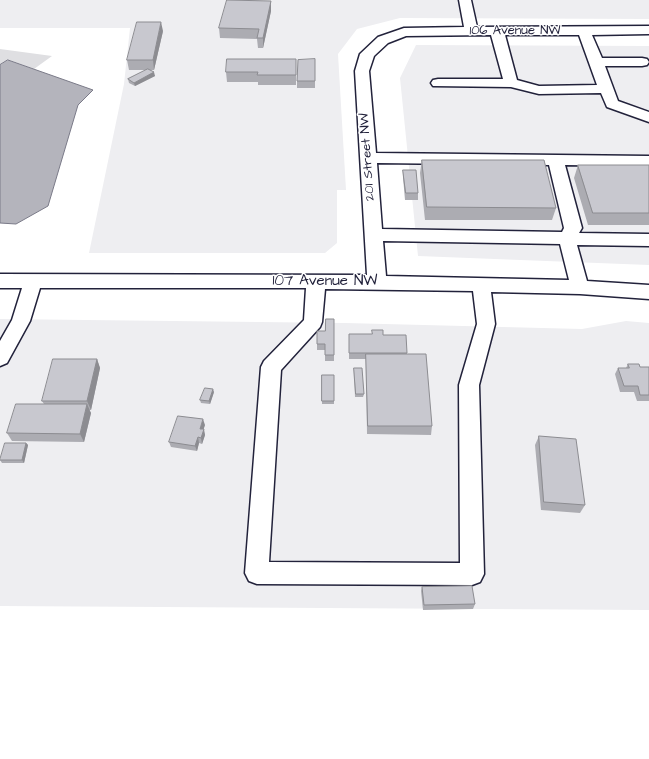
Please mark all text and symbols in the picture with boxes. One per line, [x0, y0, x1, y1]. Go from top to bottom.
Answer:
street label: 106 Avenue NW [469, 23, 561, 39]
street label: 201 Street NW [357, 112, 379, 202]
street label: 107 Avenue NW [273, 273, 377, 291]

